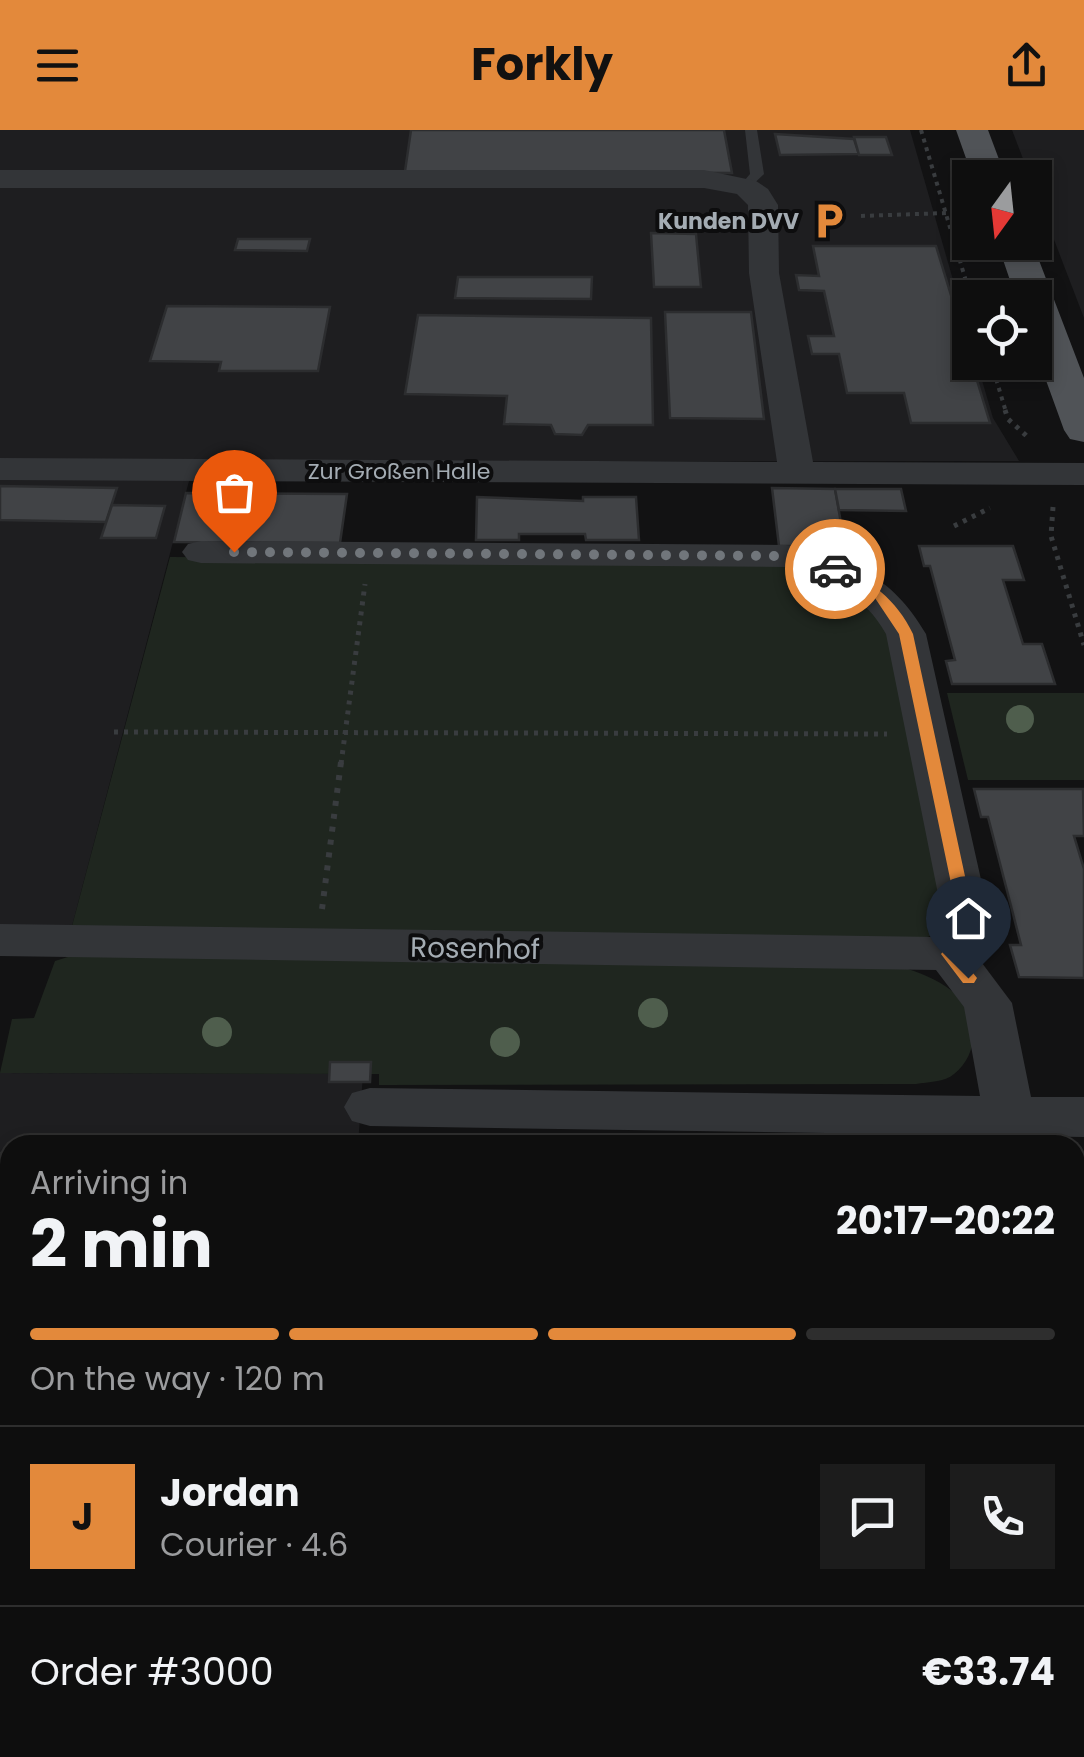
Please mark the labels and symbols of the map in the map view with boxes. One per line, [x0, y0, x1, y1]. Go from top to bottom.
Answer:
north arrow [952, 160, 1052, 260]
parking icon: Kunden DVV [808, 200, 850, 242]
place label: Kunden DVV [658, 206, 799, 237]
pin [192, 450, 277, 553]
street label: Zur Großen Halle [308, 456, 490, 487]
courier [785, 519, 885, 619]
pin [926, 876, 1011, 979]
street label: Rosenhof [410, 928, 540, 969]

